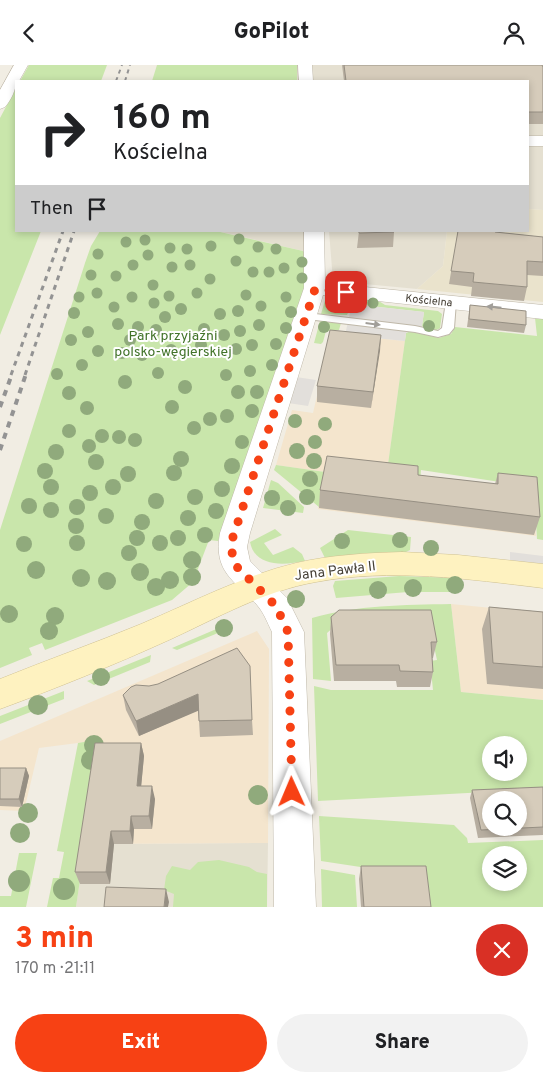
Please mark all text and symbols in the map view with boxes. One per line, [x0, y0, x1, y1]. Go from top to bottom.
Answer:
icon: back [15, 19, 43, 47]
text: GoPilot [234, 19, 309, 46]
icon: person [500, 19, 528, 47]
text: 160 m [113, 97, 211, 141]
icon: right [30, 100, 95, 165]
text: Kościelna [113, 140, 208, 167]
icon: arrive [83, 195, 111, 223]
text: Then [30, 197, 73, 221]
pin [325, 271, 367, 313]
icon: arrive [332, 278, 360, 306]
street label: Kościelna [405, 292, 453, 310]
one-way arrow [486, 303, 502, 311]
one-way arrow [365, 320, 381, 328]
park label: Park przyjaźni polsko-węgierskiej [114, 328, 232, 361]
street label: Jana Pawła II [294, 558, 377, 585]
map controls [482, 736, 527, 891]
button: sound [482, 736, 527, 781]
position arrow [265, 765, 317, 817]
button: search [482, 791, 527, 836]
button: layers [482, 846, 527, 891]
text: 3 min [15, 921, 94, 958]
button: close [476, 924, 528, 976]
text: 170 m · 21:11 [15, 959, 95, 979]
button: Exit [15, 1014, 267, 1072]
button: Share [277, 1014, 528, 1072]

